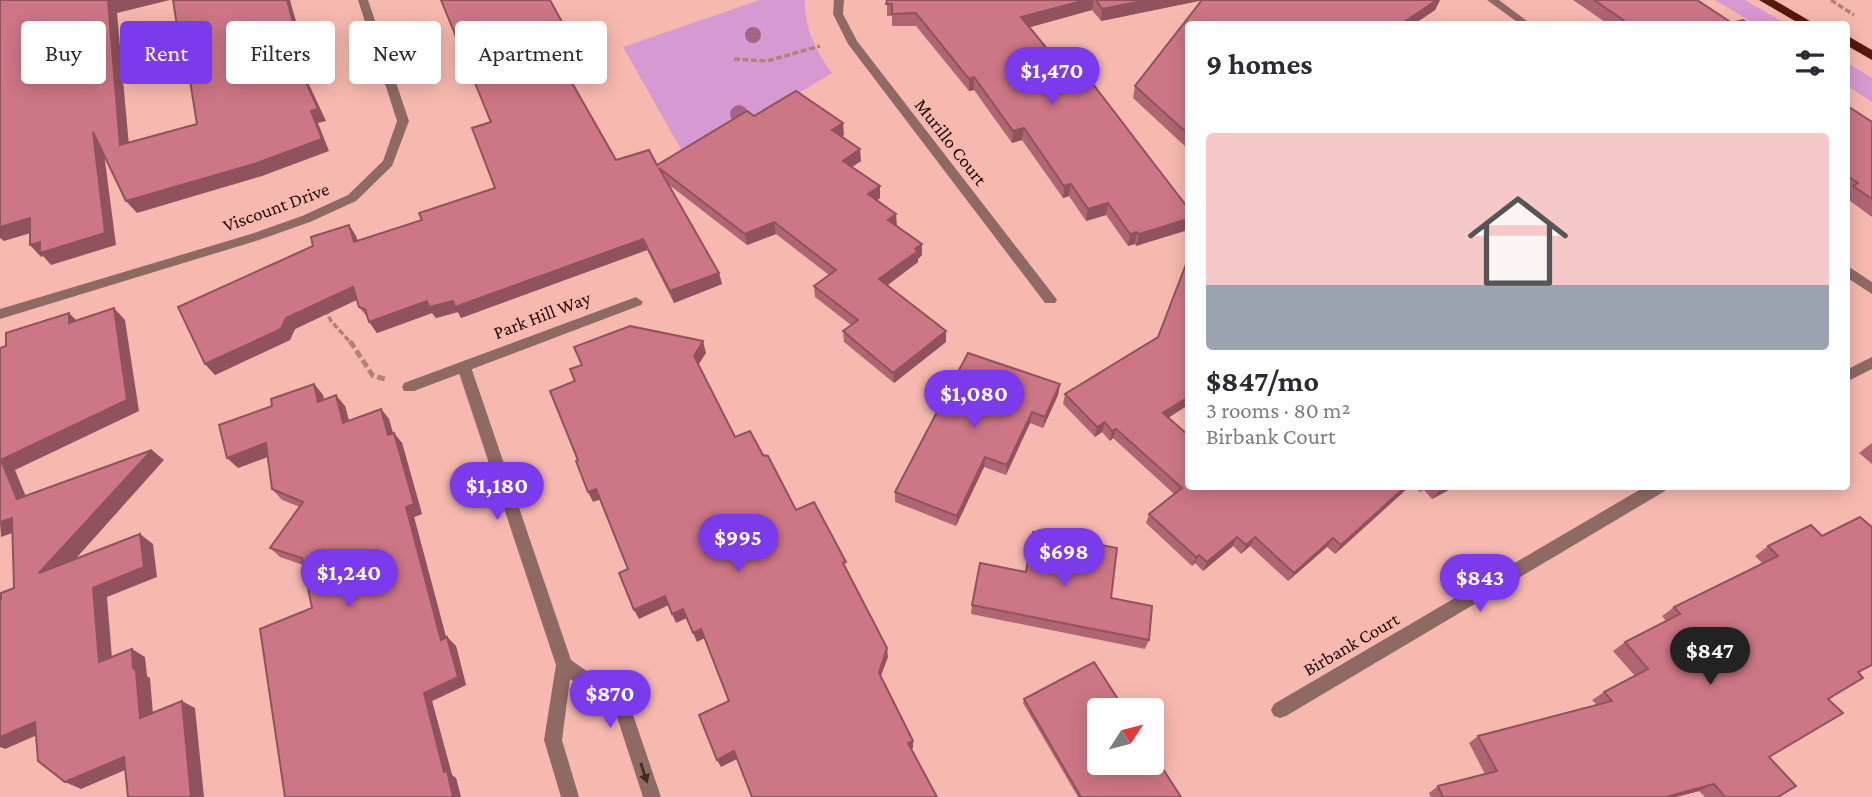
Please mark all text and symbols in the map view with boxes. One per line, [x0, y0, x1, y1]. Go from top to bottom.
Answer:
chip: Buy [21, 21, 106, 84]
chip: Rent [120, 21, 212, 84]
chip: Filters [226, 21, 335, 84]
chip: New [349, 21, 441, 84]
chip: Apartment [455, 21, 607, 84]
icon: filters [1791, 44, 1829, 82]
text: 9 homes [1206, 47, 1313, 80]
pin: $1,470 [995, 48, 1109, 107]
text: $1,470 [1021, 57, 1083, 83]
street label: Murillo Court [911, 94, 992, 190]
street label: Viscount Drive [220, 178, 332, 236]
icon: home [1455, 178, 1581, 304]
street label: Park Hill Way [490, 287, 594, 343]
text: $847/mo [1206, 364, 1319, 397]
pin: $1,080 [917, 370, 1031, 430]
text: $1,080 [940, 380, 1008, 406]
text: 3 rooms · 80 m² [1206, 397, 1351, 423]
text: Birbank Court [1206, 423, 1336, 449]
pin: $1,180 [440, 462, 554, 522]
text: $1,180 [466, 472, 528, 498]
pin: $995 [697, 514, 779, 574]
text: $995 [714, 524, 762, 550]
pin: $698 [1023, 528, 1105, 588]
text: $698 [1039, 538, 1089, 564]
pin: $1,240 [292, 550, 406, 609]
pin: $843 [1439, 554, 1521, 614]
text: $1,240 [317, 559, 381, 585]
text: $843 [1456, 564, 1504, 590]
street label: Birbank Court [1299, 608, 1403, 680]
pin: $847 [1669, 628, 1751, 687]
text: $847 [1686, 637, 1734, 663]
pin: $870 [569, 670, 651, 730]
text: $870 [586, 680, 634, 706]
north arrow [1087, 698, 1164, 775]
map controls [1087, 698, 1164, 775]
one-way arrow [639, 763, 650, 784]

